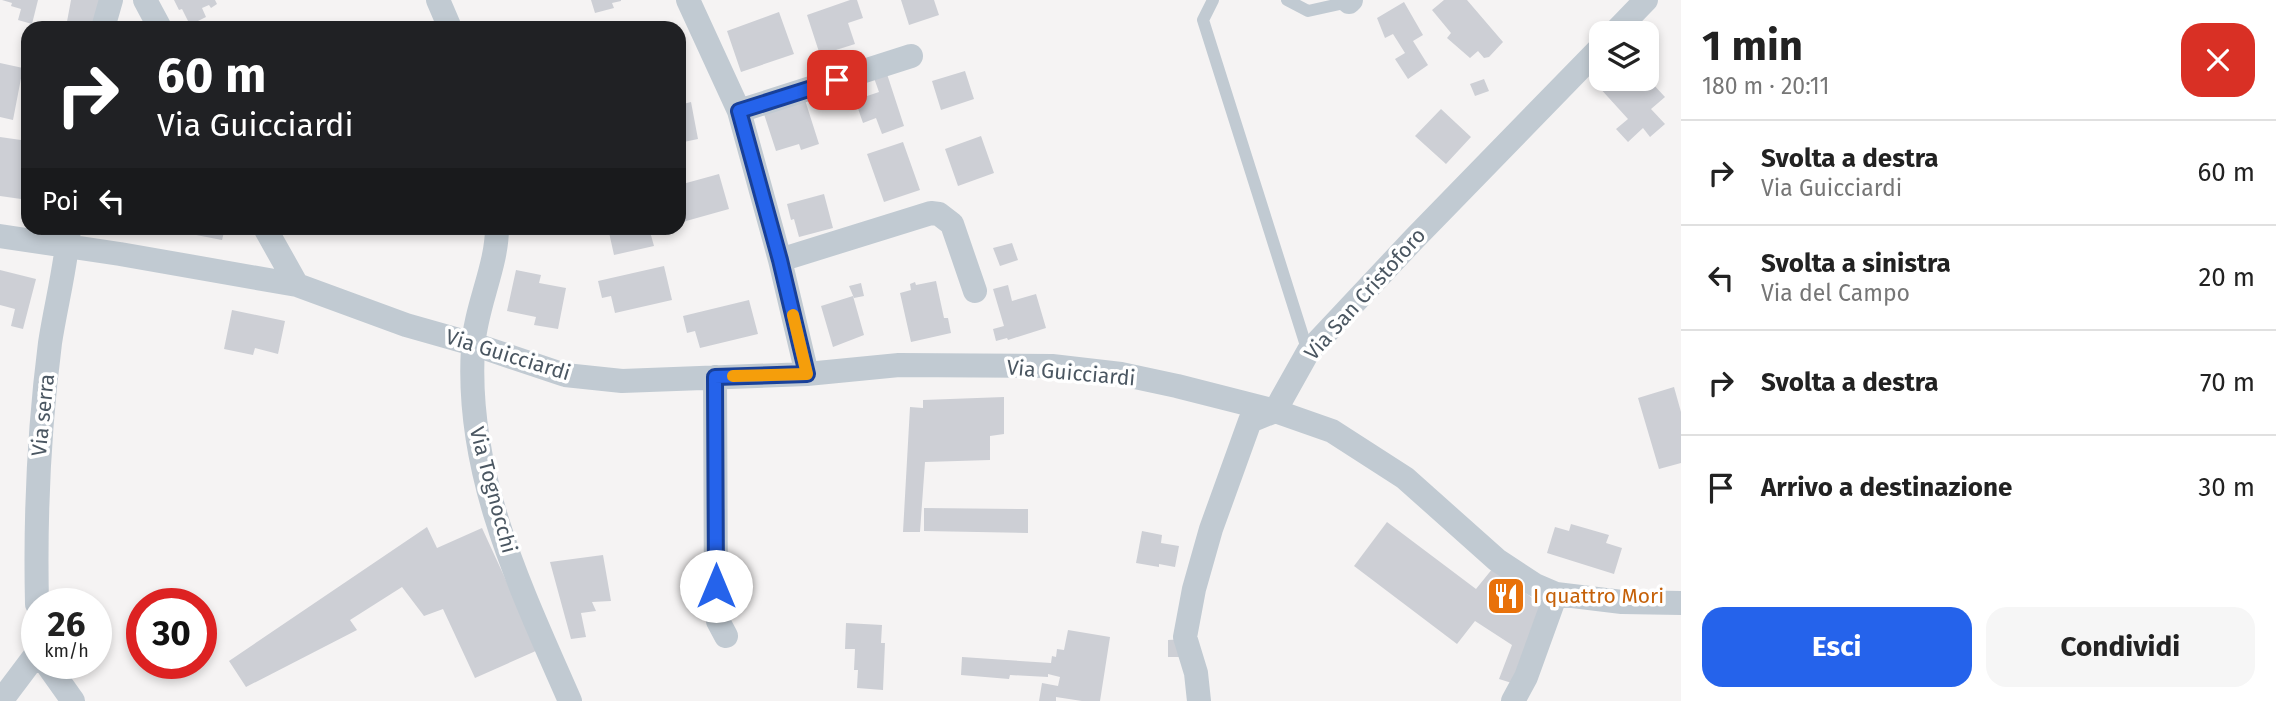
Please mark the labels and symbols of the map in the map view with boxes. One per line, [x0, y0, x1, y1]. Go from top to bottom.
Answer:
pin [807, 50, 867, 110]
street label: Via San Cristoforo [1299, 223, 1431, 365]
street label: Via Guicciardi [443, 324, 573, 386]
street label: Via Guicciardi [1006, 354, 1136, 392]
street label: Via serra [26, 372, 60, 458]
street label: Via Tognocchi [464, 424, 522, 556]
position arrow [679, 549, 753, 623]
restaurant icon: I quattro Mori [1485, 575, 1527, 617]
place label: I quattro Mori [1533, 583, 1664, 609]
speed limit sign: 30 [126, 588, 217, 679]

